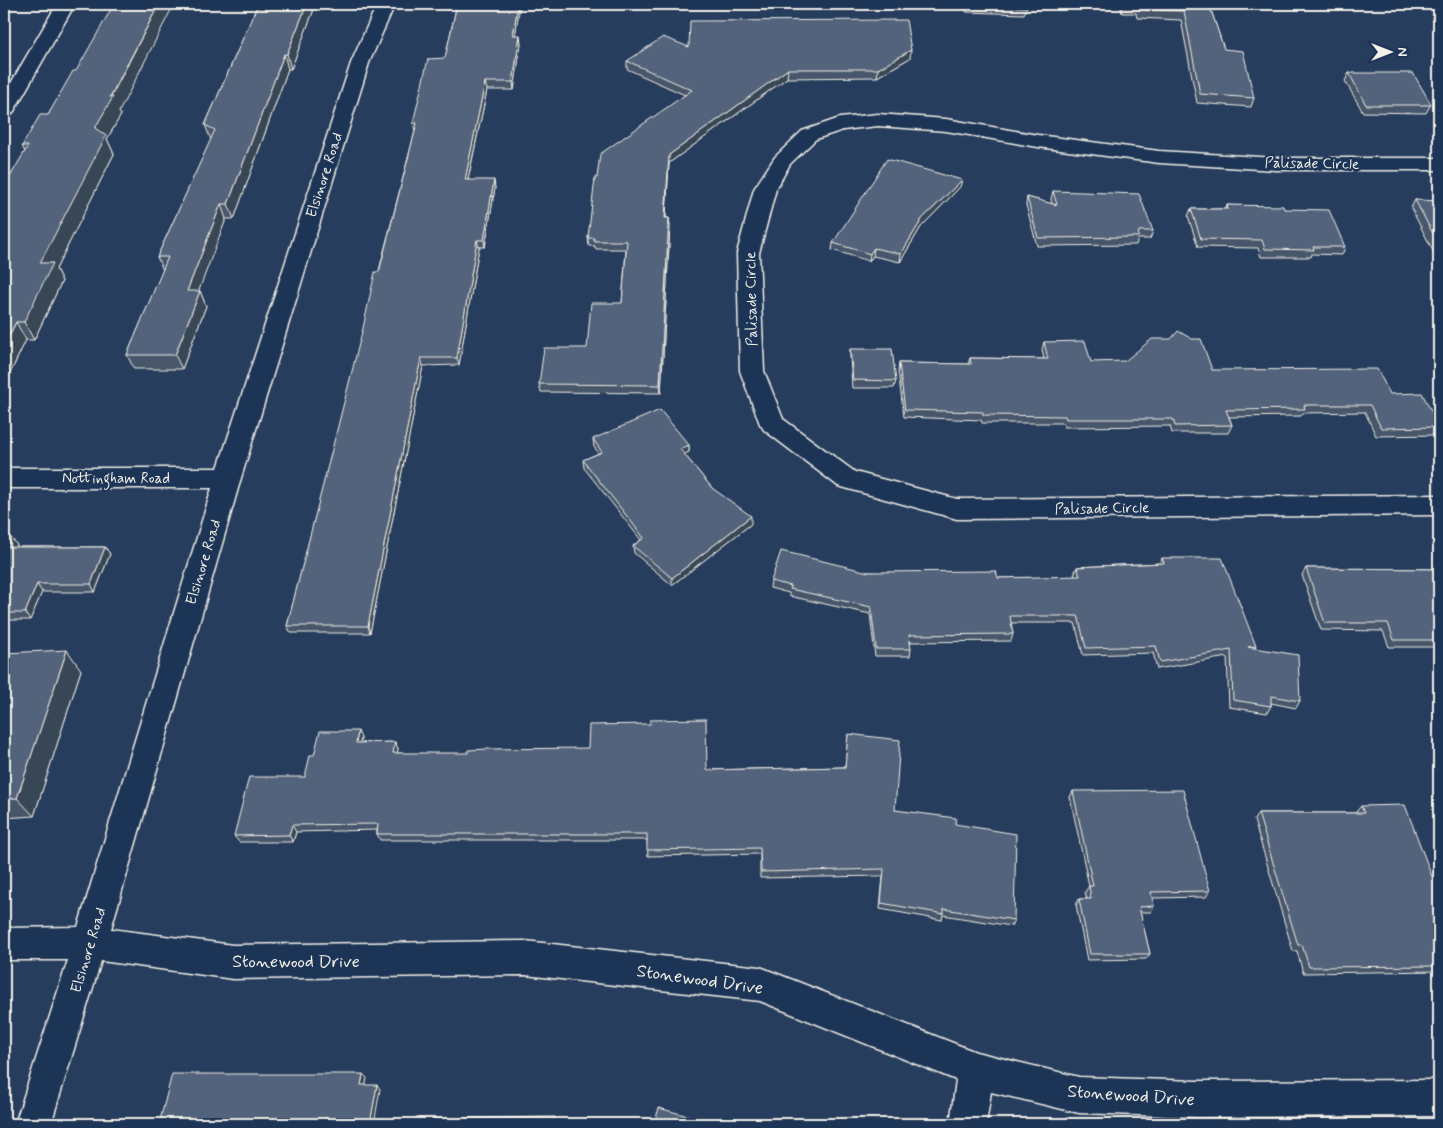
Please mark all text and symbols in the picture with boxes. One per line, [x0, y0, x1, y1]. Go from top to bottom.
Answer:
north arrow [1366, 28, 1416, 78]
text: N [1393, 47, 1411, 57]
street label: Elsinore Road [302, 130, 348, 220]
street label: Palisade Circle [1264, 153, 1359, 175]
street label: Palisade Circle [741, 251, 763, 346]
street label: Nottingham Road [62, 469, 170, 490]
street label: Palisade Circle [1055, 498, 1150, 520]
street label: Elsinore Road [181, 517, 226, 608]
street label: Elsinore Road [66, 905, 111, 996]
street label: Stonewood Drive [232, 950, 360, 974]
street label: Stonewood Drive [635, 959, 765, 1001]
street label: Stonewood Drive [1066, 1080, 1195, 1112]

